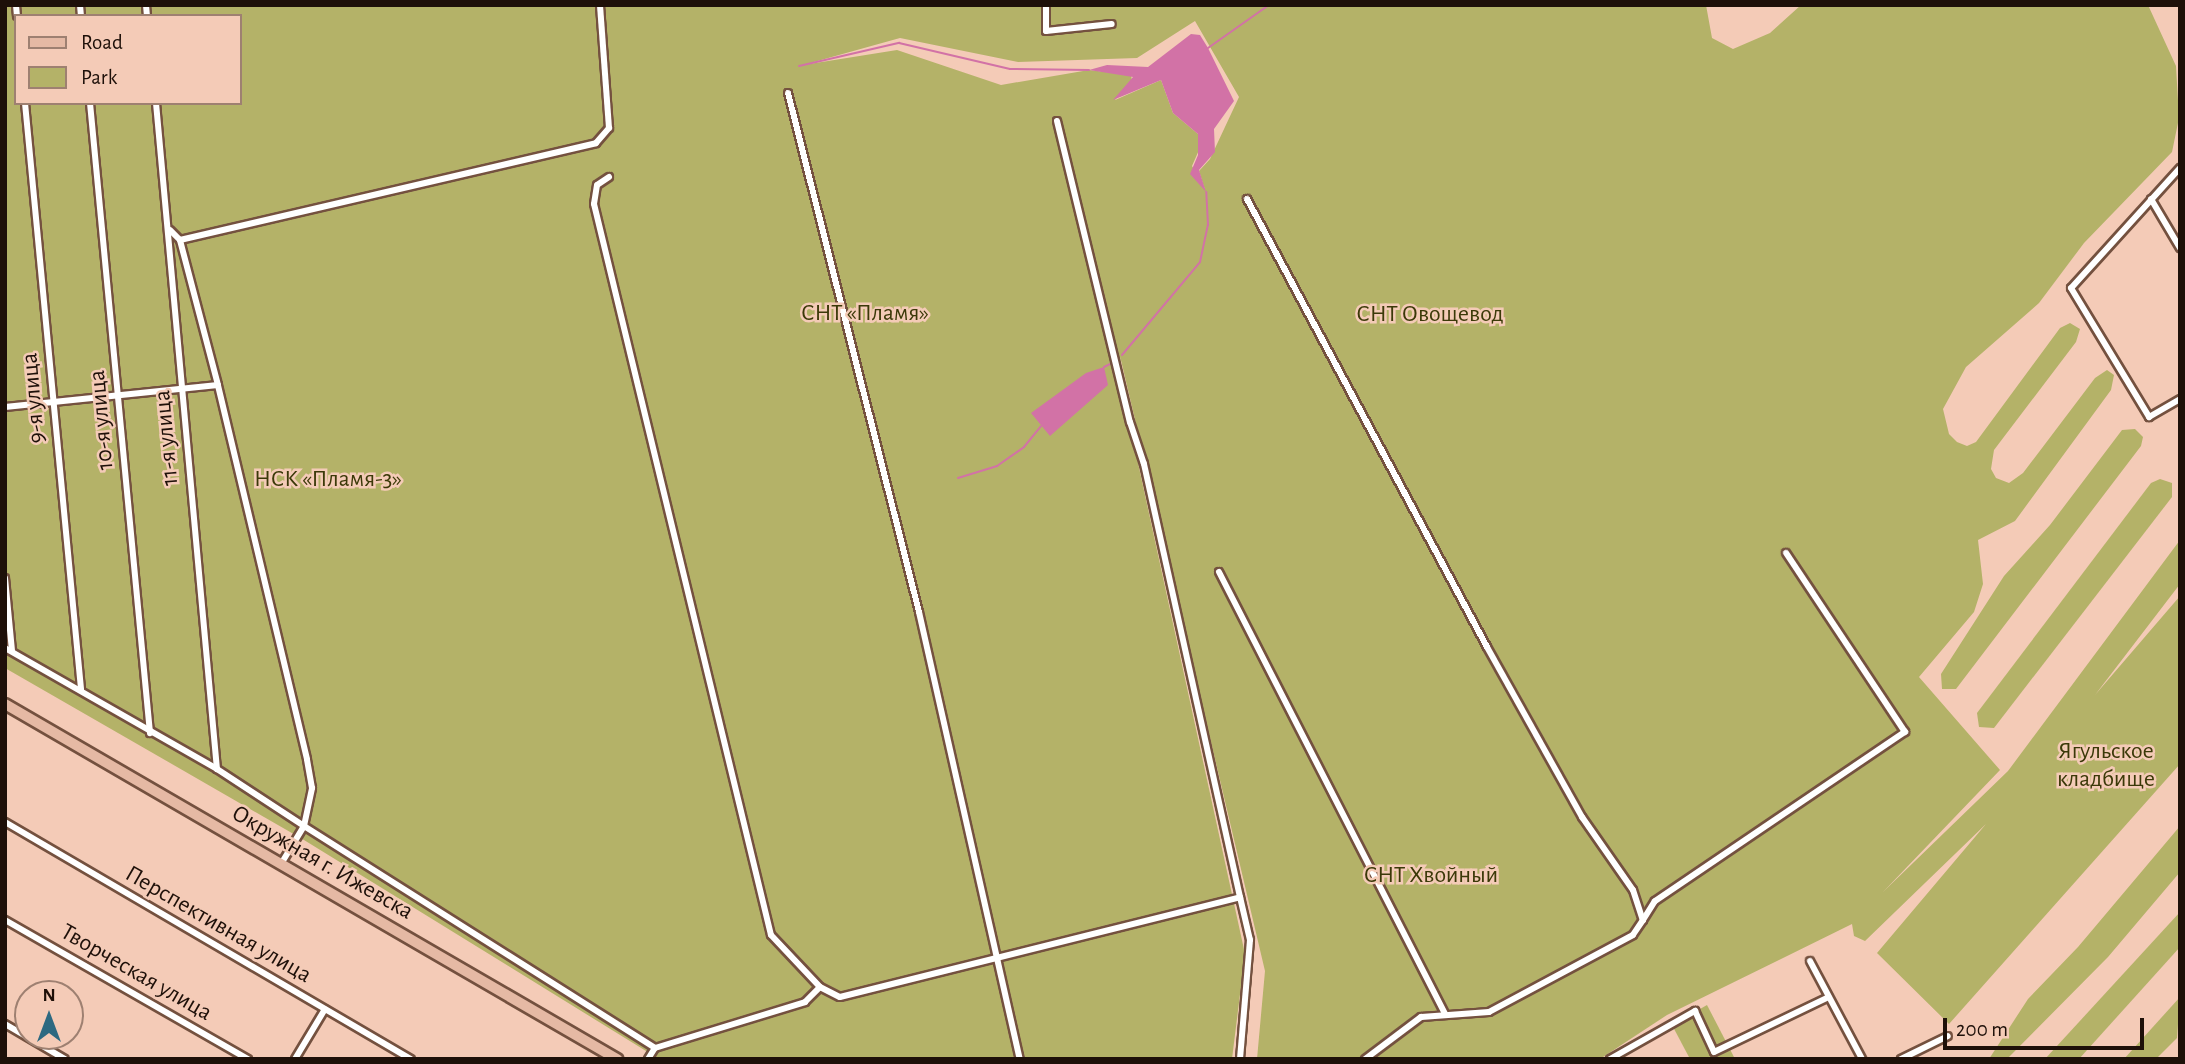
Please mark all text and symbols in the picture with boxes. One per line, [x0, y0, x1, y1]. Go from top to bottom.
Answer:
legend [14, 14, 242, 105]
text: Road [81, 32, 123, 53]
text: Park [81, 67, 117, 88]
park label: СНТ «Пламя» [801, 300, 929, 328]
park label: СНТ Овощевод [1356, 301, 1504, 329]
street label: 9-я улица [16, 352, 52, 444]
street label: 10-я улица [83, 369, 121, 471]
street label: 11-я улица [148, 389, 186, 487]
park label: НСК «Пламя-3» [254, 466, 402, 494]
park label: Ягульское кладбище [2057, 738, 2155, 794]
street label: Окружная г. Ижевска [226, 799, 418, 927]
street label: Перспективная улица [120, 860, 316, 990]
park label: СНТ Хвойный [1364, 862, 1498, 890]
street label: Творческая улица [55, 918, 217, 1028]
north arrow [14, 980, 84, 1050]
text: N [42, 986, 56, 1005]
scale bar [1947, 1004, 2148, 1048]
text: 200 m [1956, 1019, 2008, 1040]

